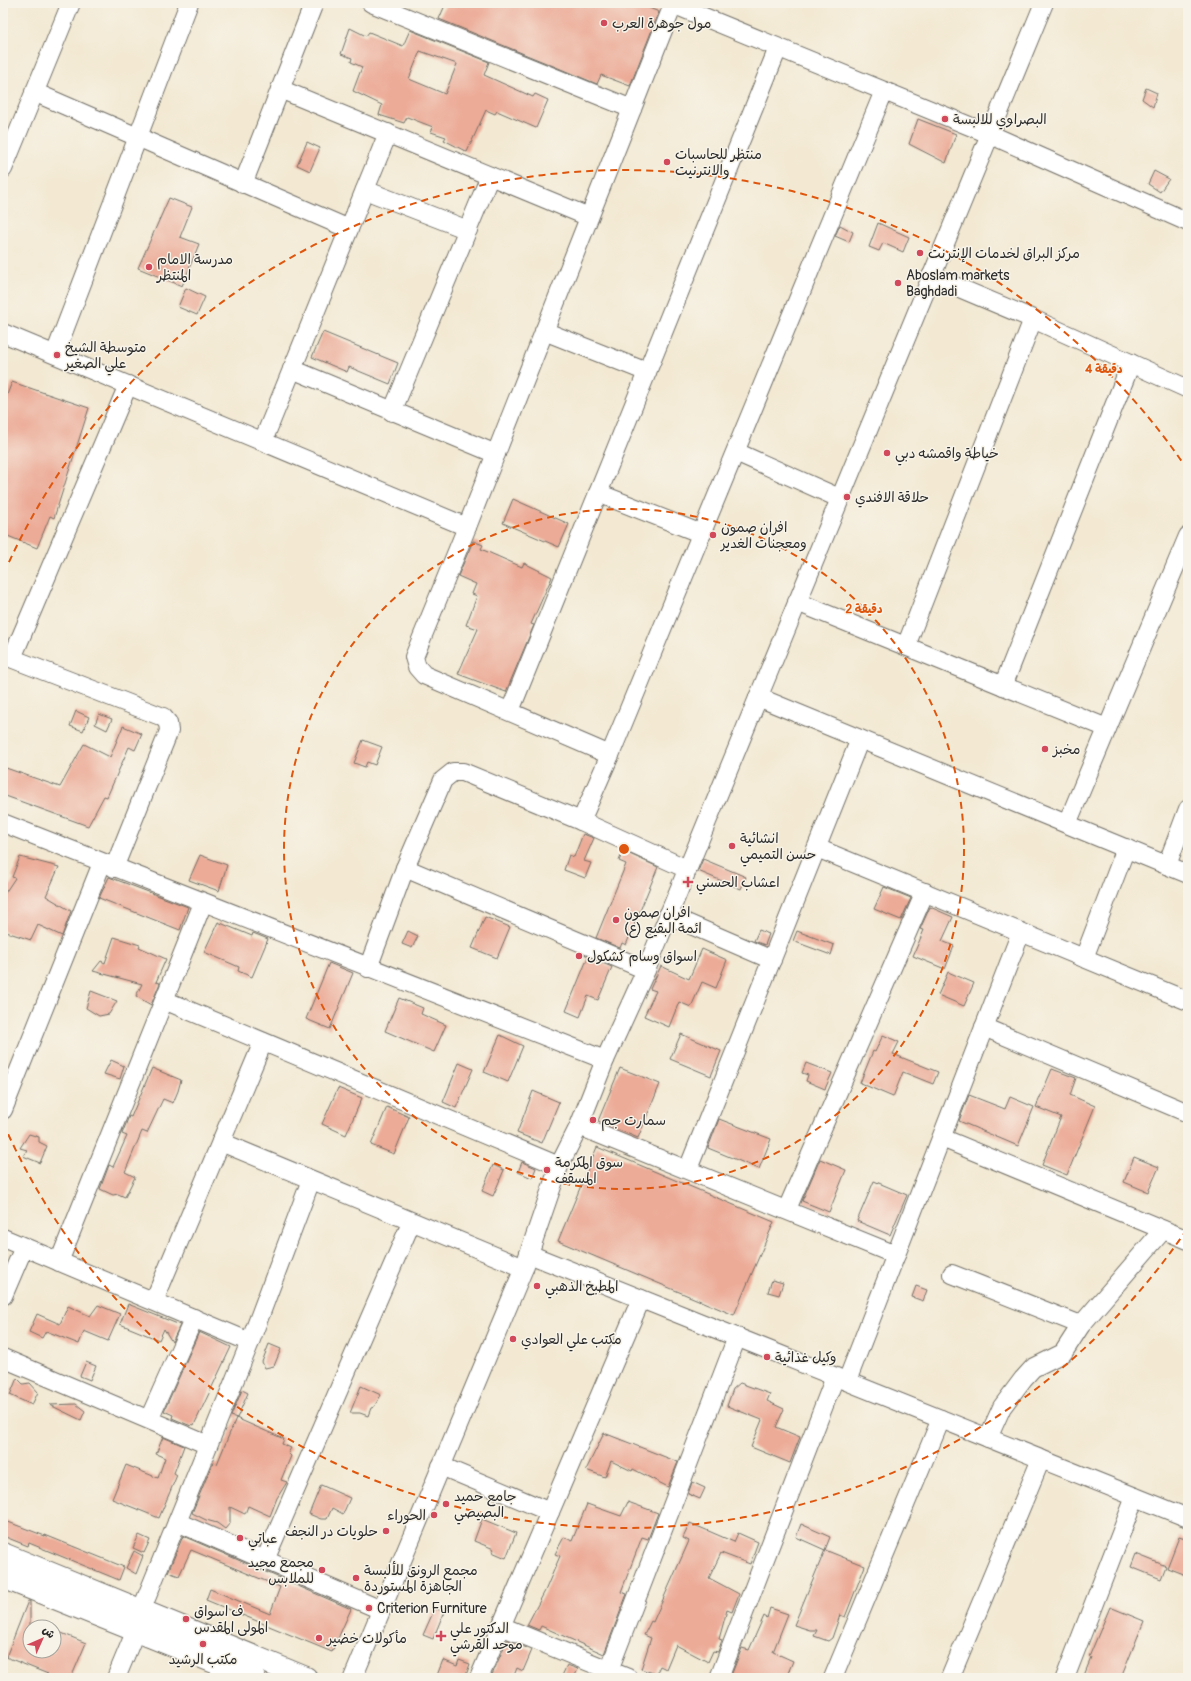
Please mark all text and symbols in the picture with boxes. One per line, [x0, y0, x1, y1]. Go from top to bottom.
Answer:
place label: مول جوهرة العرب [612, 15, 711, 32]
marker: مول جوهرة العرب [599, 18, 609, 28]
place label: البصراوي للالبسة [953, 111, 1047, 130]
marker: البصراوي للالبسة [940, 114, 950, 124]
place label: منتظر للحاسبات والانترنيت [675, 146, 762, 180]
marker: منتظر للحاسبات والانترنيت [662, 157, 672, 167]
place label: مركز البراق لخدمات الإنترنت [928, 245, 1080, 263]
marker: مركز البراق لخدمات الإنترنت [915, 248, 925, 258]
place label: مدرسة الامام المنتظر [156, 251, 233, 284]
marker: مدرسة الامام المنتظر [144, 262, 154, 272]
place label: Aboslam markets Baghdadi [906, 267, 1010, 300]
marker: Aboslam markets Baghdadi [893, 278, 903, 288]
place label: متوسطة الشيخ علي الصغير [64, 339, 146, 376]
marker: متوسطة الشيخ علي الصغير [52, 350, 62, 360]
text: 4 دقيقة [1084, 362, 1123, 377]
place label: خياطة واقمشه دبي [895, 445, 999, 466]
marker: خياطة واقمشه دبي [882, 448, 892, 458]
place label: حلاقة الافندي [855, 489, 929, 508]
marker: حلاقة الافندي [842, 492, 852, 502]
place label: افران صمون ومعجنات الغدير [720, 519, 807, 552]
marker: افران صمون ومعجنات الغدير [708, 530, 718, 540]
text: 2 دقيقة [846, 602, 883, 617]
place label: مخبز [1052, 741, 1080, 758]
marker: مخبز [1040, 744, 1050, 754]
place label: انشائية حسن التميمي [740, 830, 816, 867]
marker: انشائية حسن التميمي [727, 841, 737, 851]
centre of rings [617, 842, 631, 856]
place label: اعشاب الحسني [696, 874, 780, 895]
marker: اعشاب الحسني [683, 877, 693, 887]
place label: افران صمون ائمة البقيع (ع) [624, 904, 702, 939]
marker: افران صمون ائمة البقيع (ع) [611, 915, 621, 925]
place label: اسواق وسام كشكول [587, 948, 697, 967]
marker: اسواق وسام كشكول [574, 951, 584, 961]
place label: سمارت جم [601, 1112, 666, 1131]
marker: سمارت جم [588, 1115, 598, 1125]
place label: سوق المكرمة المسقف [555, 1154, 623, 1187]
marker: سوق المكرمة المسقف [542, 1165, 552, 1175]
place label: المطبخ الذهبي [545, 1278, 619, 1299]
marker: المطبخ الذهبي [532, 1281, 542, 1291]
place label: مكتب علي العوادي [521, 1331, 622, 1352]
marker: مكتب علي العوادي [508, 1334, 518, 1344]
place label: وكيل غذائية [775, 1349, 837, 1366]
marker: وكيل غذائية [762, 1352, 772, 1362]
place label: جامع حميد البصيصي [454, 1488, 517, 1525]
marker: جامع حميد البصيصي [441, 1499, 451, 1509]
place label: الحوراء [387, 1507, 426, 1525]
marker: الحوراء [429, 1510, 439, 1520]
place label: حلويات در النجف [285, 1523, 378, 1541]
marker: حلويات در النجف [381, 1526, 391, 1536]
place label: عباتي [248, 1530, 277, 1551]
marker: عباتي [235, 1533, 245, 1543]
place label: مجمع مجيد للملابس [248, 1554, 314, 1587]
place label: مجمع الرونق للألبسة الجاهزة المستوردة [364, 1561, 478, 1595]
marker: مجمع مجيد للملابس [317, 1565, 327, 1575]
marker: مجمع الرونق للألبسة الجاهزة المستوردة [351, 1573, 361, 1583]
place label: Criterion Furniture [377, 1600, 487, 1617]
place label: ف اسواق المولى المقدس [194, 1603, 268, 1636]
marker: Criterion Furniture [364, 1603, 374, 1613]
marker: ف اسواق المولى المقدس [181, 1614, 191, 1624]
north arrow [22, 1619, 62, 1659]
place label: الدكتور علي موحد القرشي [450, 1620, 523, 1657]
text: ش [40, 1623, 58, 1641]
place label: مأكولات خضير [326, 1630, 407, 1648]
marker: الدكتور علي موحد القرشي [435, 1630, 447, 1642]
marker: مأكولات خضير [314, 1633, 324, 1643]
marker: مكتب الرشيد [198, 1639, 208, 1649]
place label: مكتب الرشيد [169, 1651, 237, 1668]

